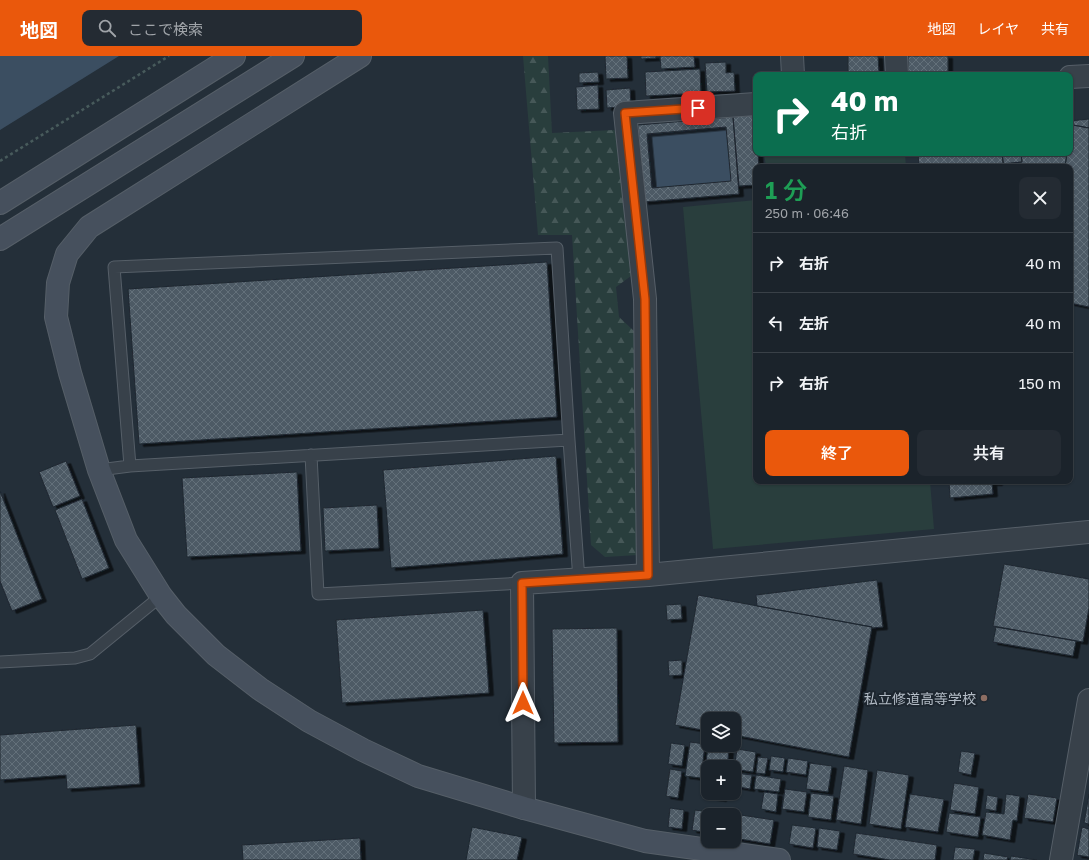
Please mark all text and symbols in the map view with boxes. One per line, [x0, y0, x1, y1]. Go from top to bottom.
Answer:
search box [82, 10, 362, 46]
icon: search [96, 17, 118, 39]
text: 地図 [20, 18, 58, 41]
text: ここで検索 [128, 20, 203, 38]
text: 地図 [927, 20, 955, 37]
text: レイヤ [977, 20, 1019, 37]
text: 共有 [1041, 20, 1069, 37]
text: 40 m [831, 84, 898, 117]
icon: right [765, 88, 817, 140]
pin [681, 91, 715, 125]
icon: arrive [687, 97, 709, 119]
text: 右折 [831, 121, 867, 143]
text: 1 分 [765, 175, 807, 204]
button: close [1019, 177, 1061, 219]
text: 250 m · 06:46 [765, 205, 849, 221]
icon: right [765, 252, 787, 274]
text: 右折 [799, 254, 829, 272]
text: 40 m [1026, 254, 1061, 272]
icon: left [765, 312, 787, 334]
text: 左折 [799, 314, 829, 332]
text: 40 m [1026, 314, 1061, 332]
icon: right [765, 372, 787, 394]
text: 右折 [799, 374, 829, 392]
text: 150 m [1019, 374, 1061, 392]
button: 終了 [765, 430, 909, 476]
button: 共有 [917, 430, 1061, 476]
position arrow [502, 682, 544, 724]
place label: 私立修道高等学校 [864, 690, 976, 707]
marker: 私立修道高等学校 [979, 693, 989, 703]
map controls [701, 712, 741, 848]
button: layers [701, 712, 741, 752]
button: + [701, 760, 741, 800]
button: − [701, 808, 741, 848]

